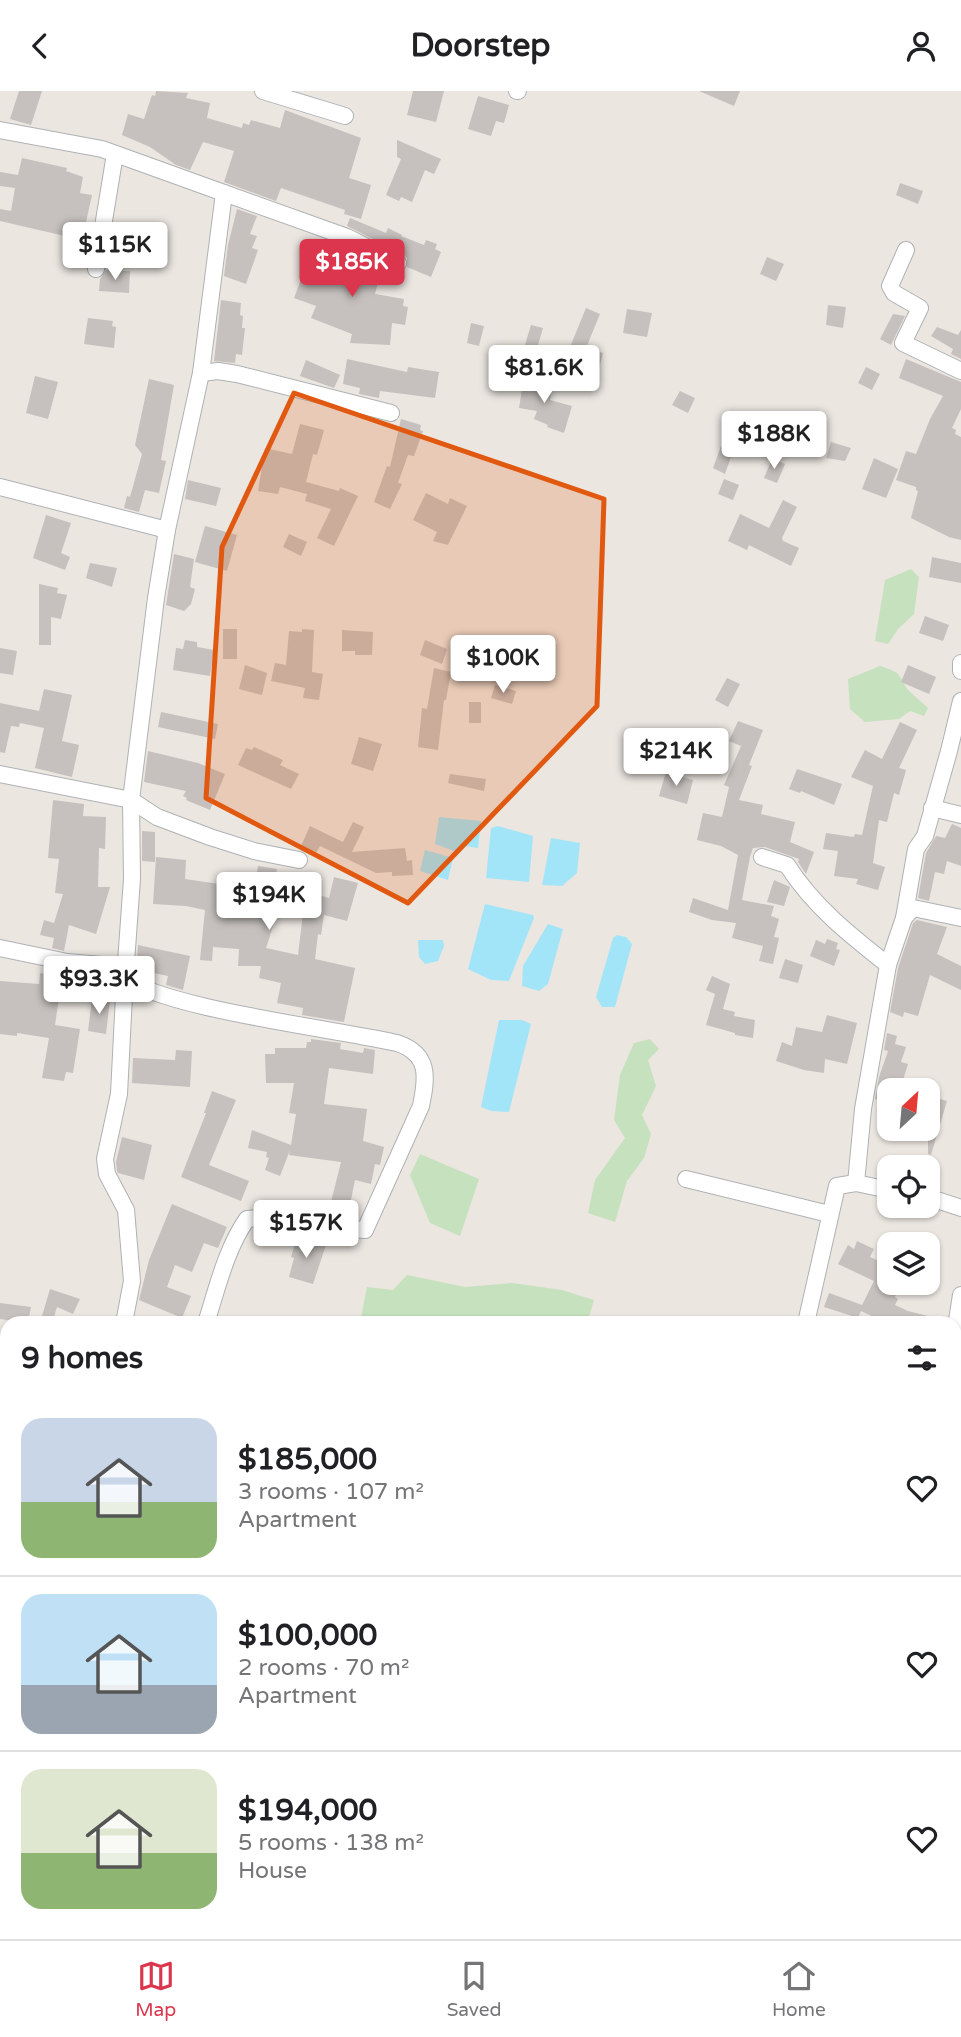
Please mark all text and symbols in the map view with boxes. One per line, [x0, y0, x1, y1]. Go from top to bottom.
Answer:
icon: back [21, 27, 59, 65]
text: Doorstep [410, 27, 551, 65]
icon: person [902, 27, 940, 65]
pin: $115K [66, 223, 164, 282]
text: $115K [79, 231, 151, 259]
pin: $185K [303, 239, 401, 299]
text: $185K [316, 248, 388, 276]
pin: $81.6K [487, 345, 601, 405]
text: $81.6K [505, 354, 583, 382]
pin: $188K [725, 411, 823, 471]
text: $188K [738, 420, 810, 448]
pin: $100K [454, 635, 552, 695]
text: $100K [467, 644, 539, 672]
pin: $214K [627, 729, 725, 788]
text: $214K [640, 737, 712, 765]
pin: $194K [220, 873, 318, 932]
text: $194K [233, 881, 305, 909]
pin: $93.3K [42, 957, 156, 1016]
text: $93.3K [60, 965, 138, 993]
north arrow [877, 1078, 940, 1141]
map controls [877, 1078, 940, 1295]
button: locate [877, 1155, 940, 1218]
pin: $157K [257, 1201, 355, 1260]
text: $157K [270, 1209, 342, 1237]
button: layers [877, 1232, 940, 1295]
icon: filters [903, 1339, 941, 1377]
text: 9 homes [21, 1340, 143, 1377]
text: $185,000 [238, 1441, 377, 1478]
icon: home [77, 1446, 161, 1530]
icon: heart [903, 1469, 941, 1507]
text: 3 rooms · 107 m² [238, 1478, 424, 1506]
text: Apartment [238, 1506, 357, 1534]
text: $100,000 [238, 1617, 377, 1654]
icon: home [77, 1622, 161, 1706]
icon: heart [903, 1645, 941, 1683]
text: 2 rooms · 70 m² [238, 1654, 409, 1682]
text: Apartment [238, 1682, 357, 1710]
text: $194,000 [238, 1792, 377, 1829]
icon: home [77, 1797, 161, 1881]
icon: heart [903, 1820, 941, 1858]
text: 5 rooms · 138 m² [238, 1829, 424, 1857]
text: House [238, 1857, 307, 1885]
tab: Map [135, 1957, 176, 2021]
tab: Saved [447, 1957, 502, 2021]
tab: Home [772, 1957, 826, 2021]

